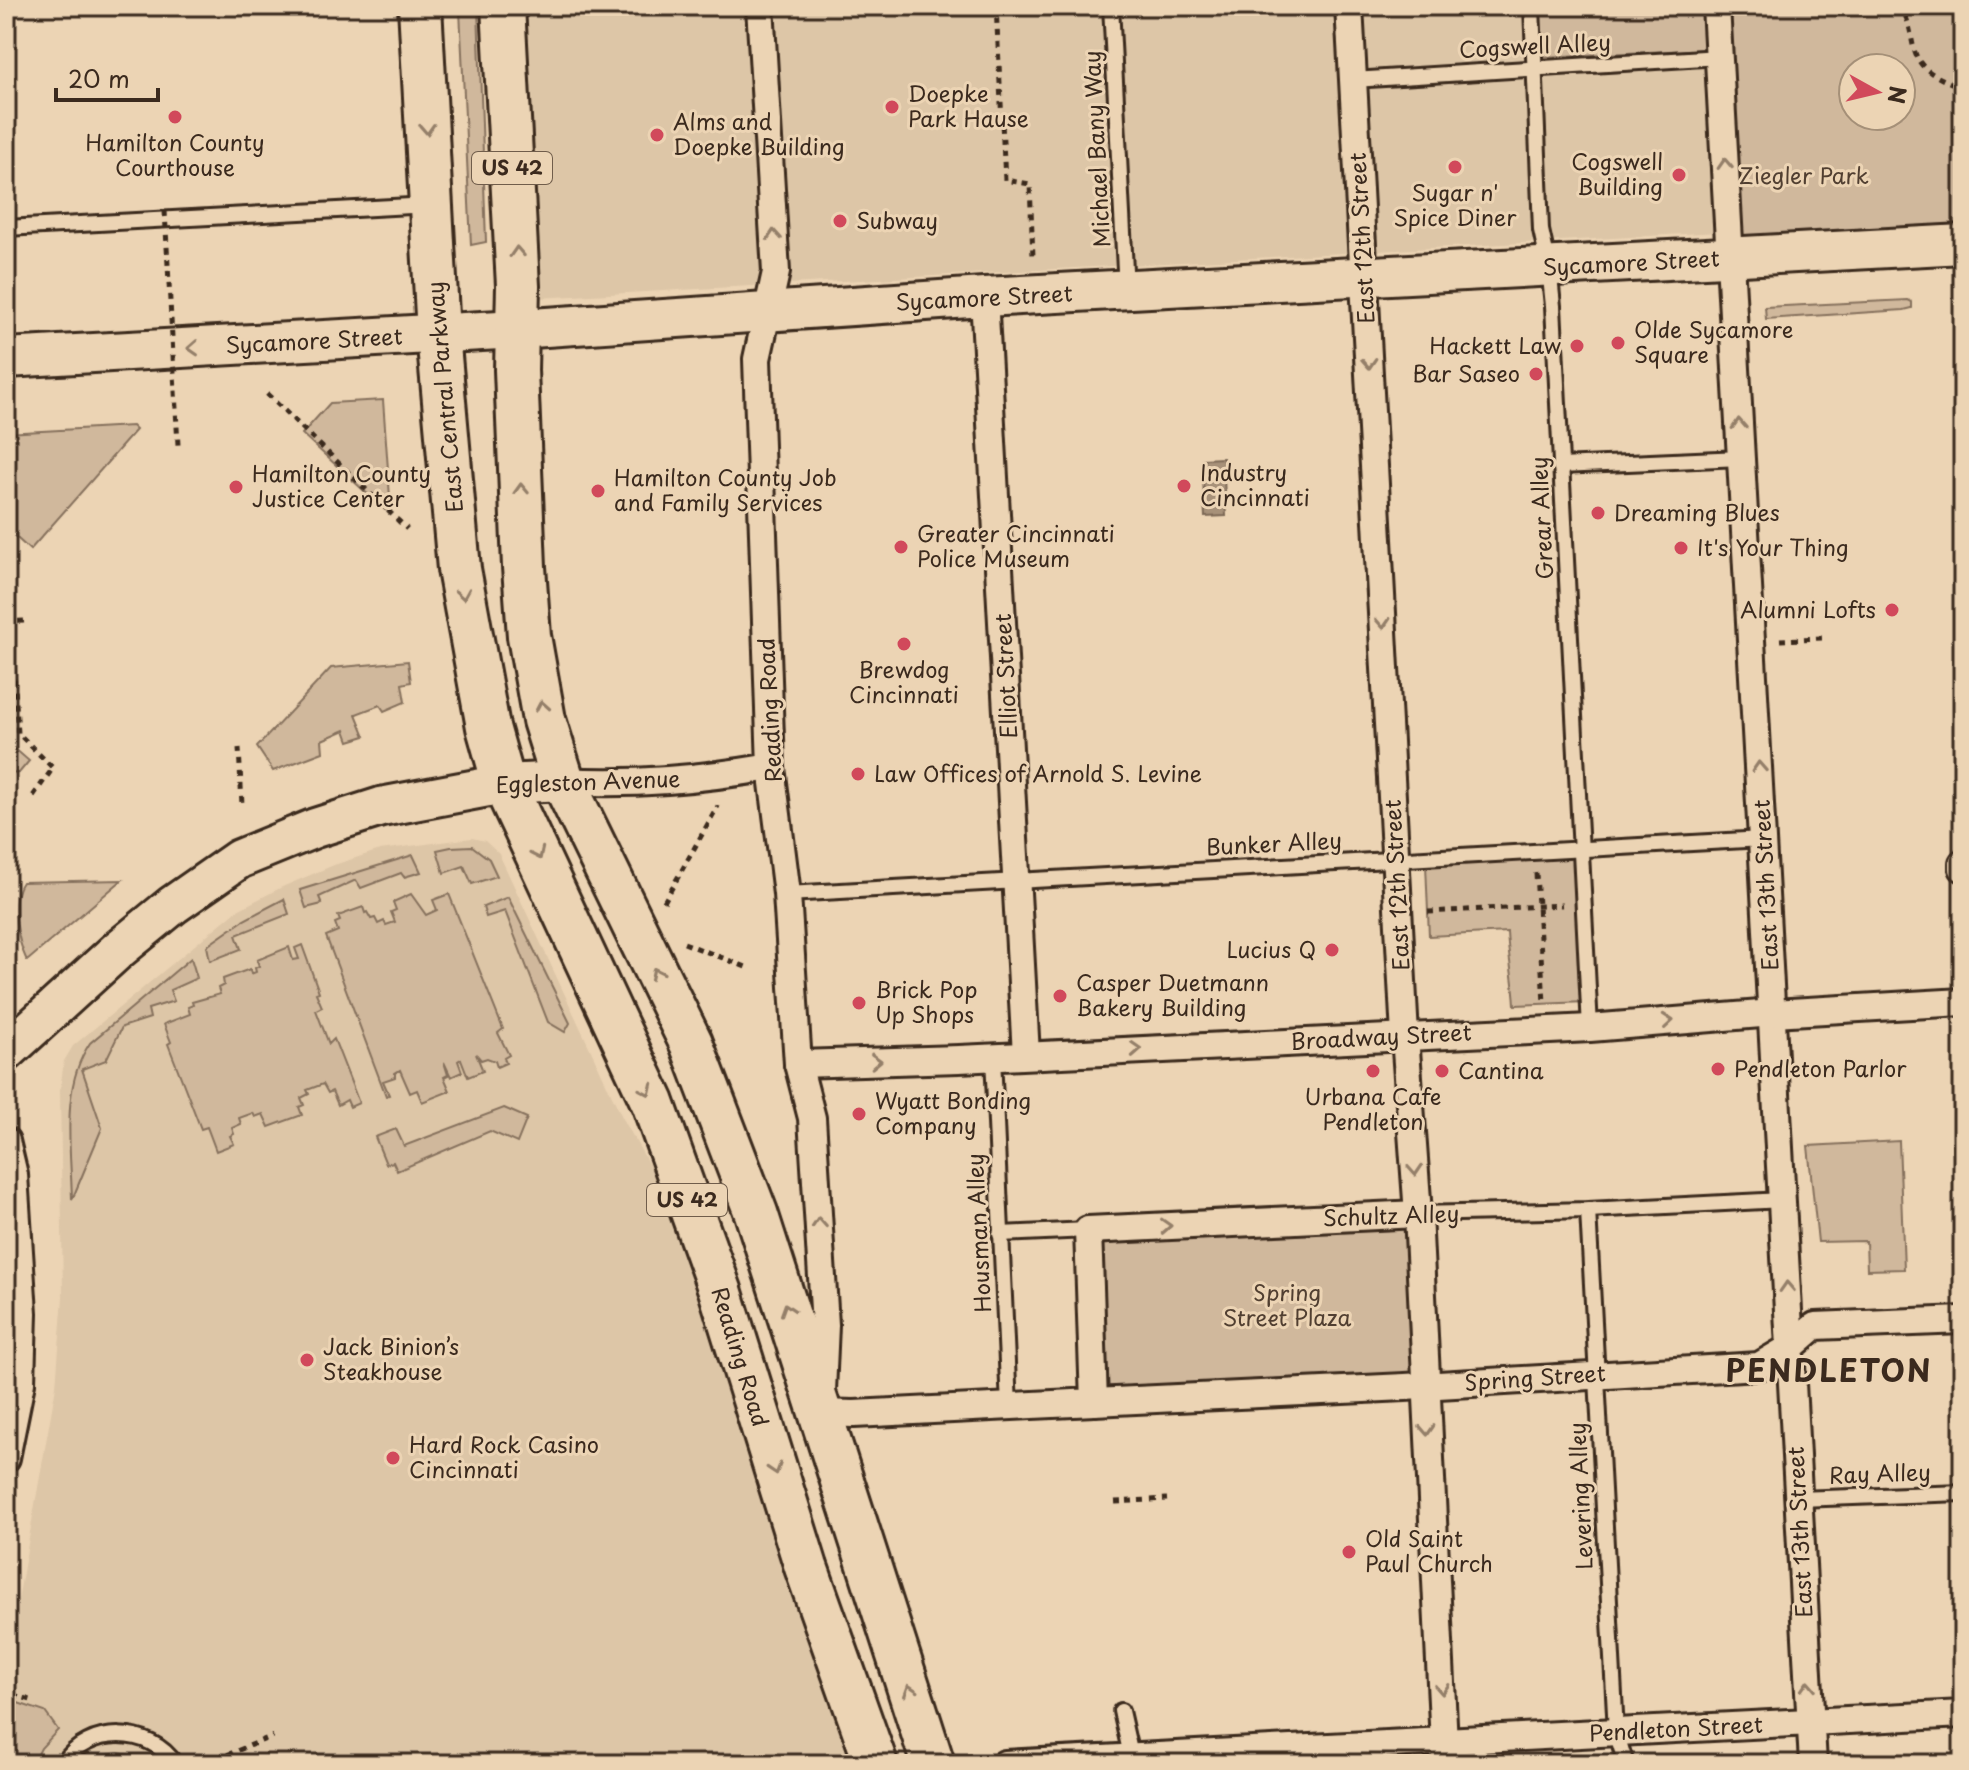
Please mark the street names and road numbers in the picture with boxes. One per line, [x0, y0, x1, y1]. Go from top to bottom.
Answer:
street label: Cogswell Alley [1458, 24, 1612, 65]
street label: Michael Bany Way [1074, 50, 1117, 248]
road number: US 42 [472, 152, 552, 184]
street label: East 12th Street [1340, 152, 1381, 325]
street label: Sycamore Street [1542, 240, 1720, 283]
street label: Sycamore Street [895, 275, 1073, 318]
street label: East Central Parkway [417, 280, 470, 514]
street label: Sycamore Street [225, 318, 403, 361]
street label: Grear Alley [1521, 456, 1560, 580]
street label: Elliot Street [985, 613, 1024, 740]
street label: Reading Road [748, 637, 789, 783]
street label: Eggleston Avenue [495, 761, 681, 800]
street label: East 12th Street [1375, 799, 1416, 972]
street label: East 13th Street [1744, 799, 1785, 971]
street label: Bunker Alley [1205, 822, 1343, 863]
street label: Broadway Street [1290, 1014, 1472, 1057]
street label: Housman Alley [957, 1153, 998, 1314]
road number: US 42 [647, 1184, 727, 1216]
street label: Schultz Alley [1322, 1196, 1460, 1233]
street label: Reading Road [705, 1283, 778, 1430]
street label: Spring Street [1463, 1355, 1607, 1398]
street label: Levering Alley [1559, 1421, 1600, 1571]
street label: East 13th Street [1778, 1446, 1819, 1618]
street label: Ray Alley [1828, 1454, 1931, 1491]
street label: Pendleton Street [1588, 1706, 1764, 1749]

